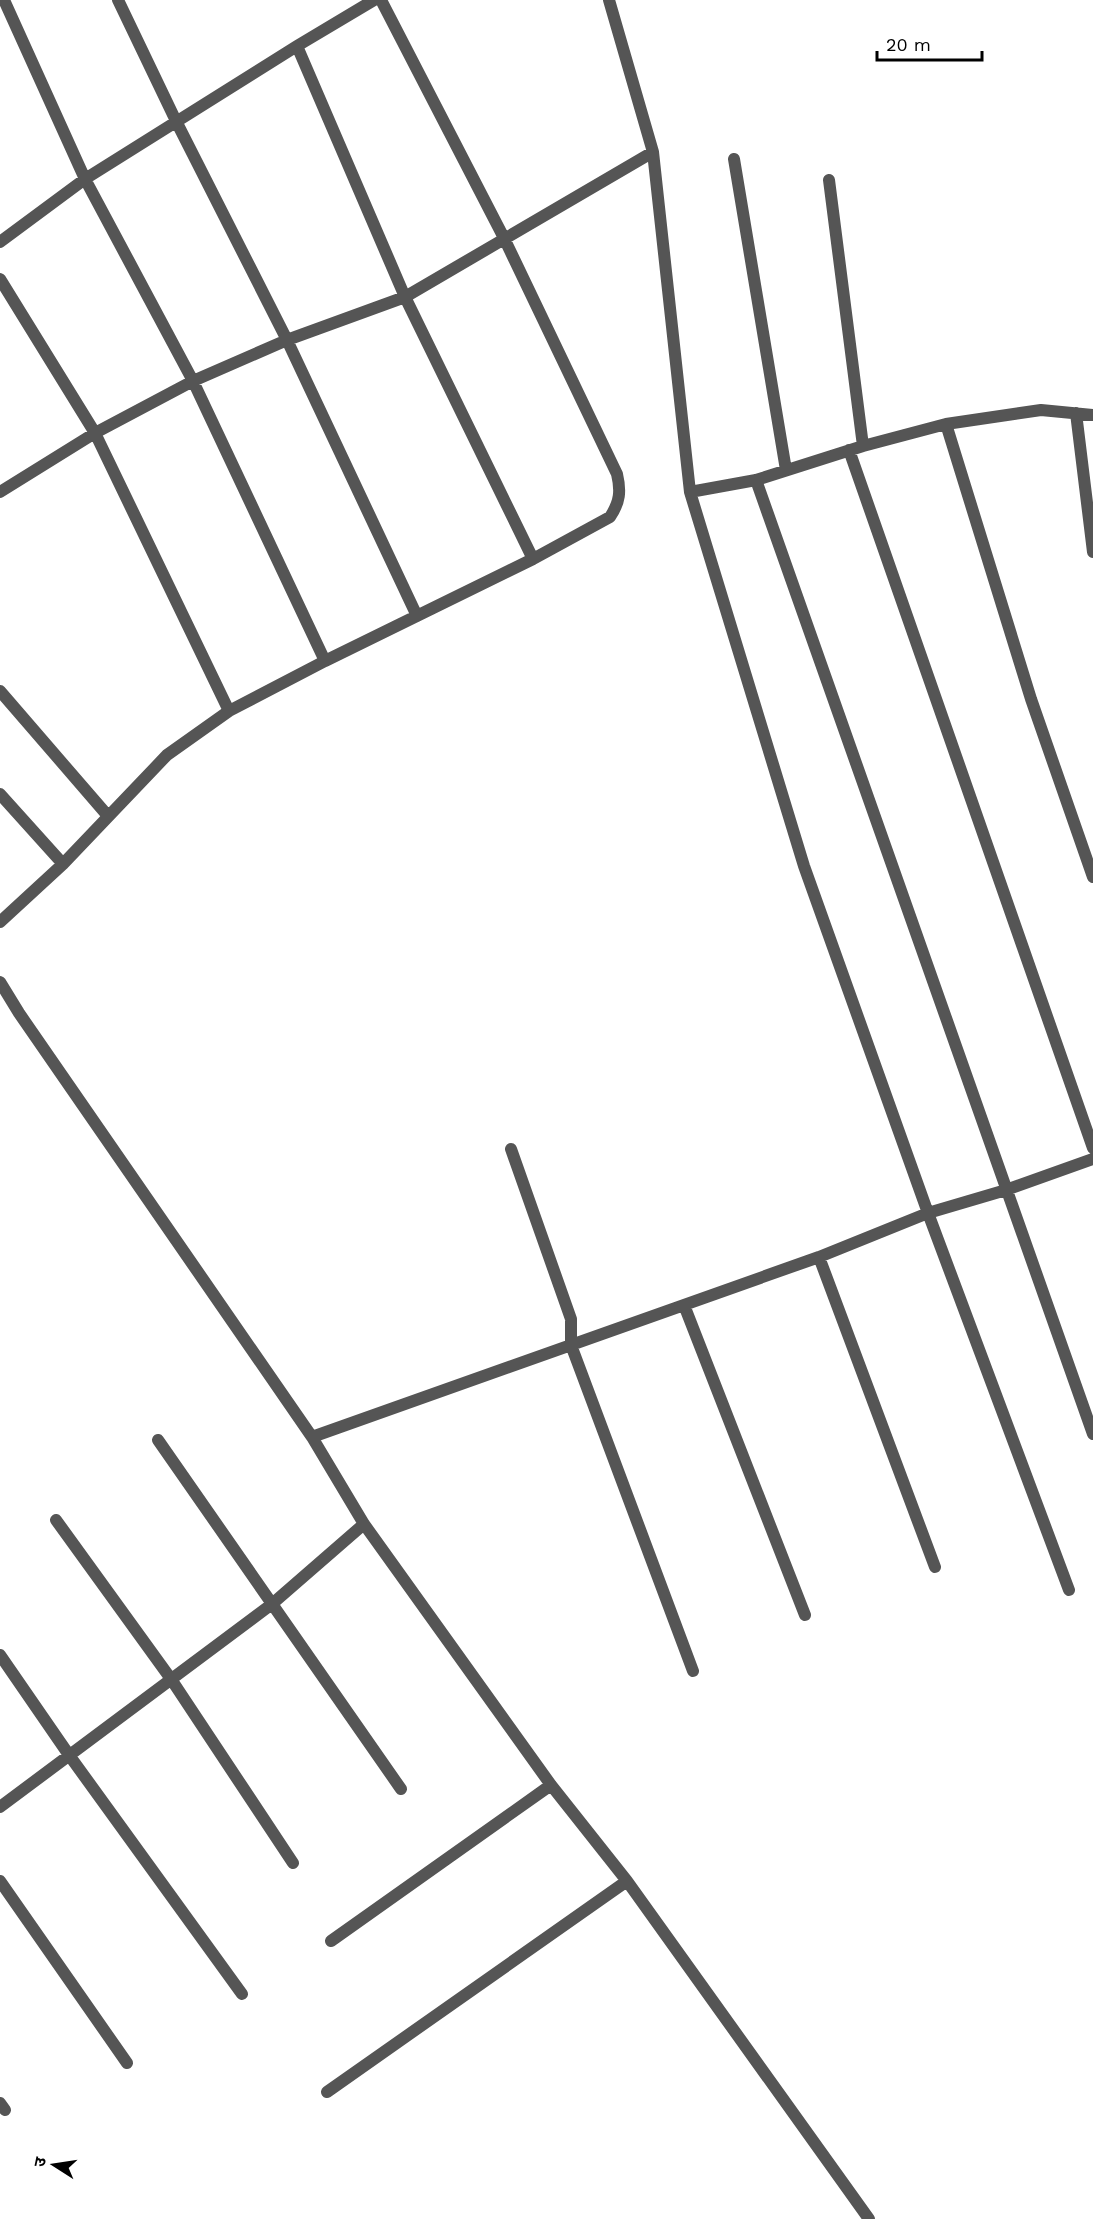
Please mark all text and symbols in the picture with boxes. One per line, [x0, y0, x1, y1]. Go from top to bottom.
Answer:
scale bar [877, 24, 982, 62]
text: 20 m [886, 34, 931, 55]
north arrow [24, 2135, 84, 2195]
text: उ [30, 2155, 50, 2169]

